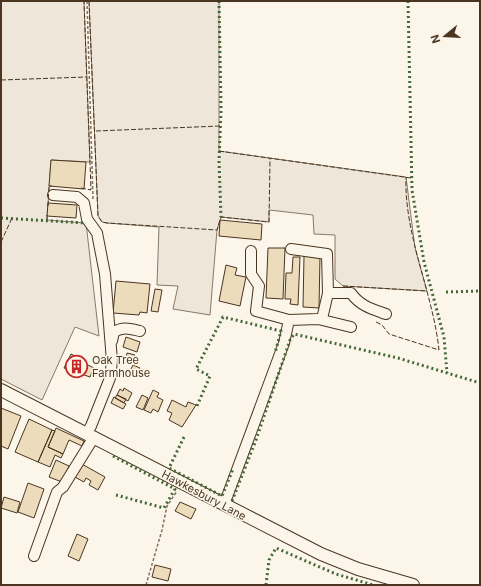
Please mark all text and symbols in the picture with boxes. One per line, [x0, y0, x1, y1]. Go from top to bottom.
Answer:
north arrow [425, 16, 465, 56]
text: N [428, 33, 443, 45]
building icon: Oak Tree Farmhouse [64, 353, 90, 379]
place label: Oak Tree Farmhouse [92, 353, 150, 380]
street label: Hawkesbury Lane [159, 467, 249, 523]

